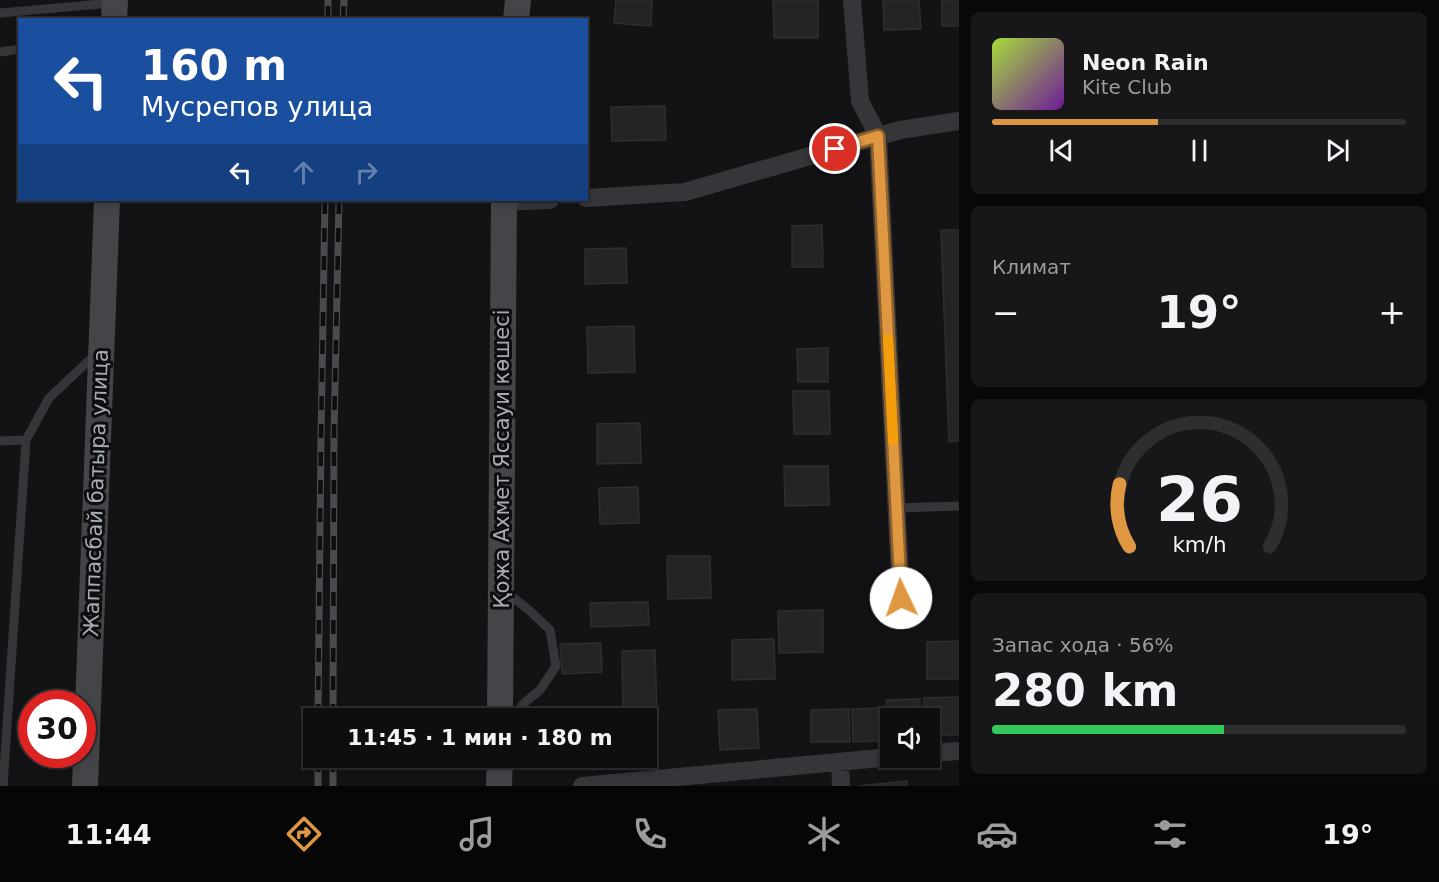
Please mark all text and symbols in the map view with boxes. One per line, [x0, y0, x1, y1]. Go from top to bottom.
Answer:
text: 160 m [141, 41, 287, 90]
icon: left [42, 42, 120, 120]
text: Neon Rain [1082, 50, 1209, 75]
text: Kite Club [1082, 75, 1172, 99]
text: Мусрепов улица [141, 91, 373, 122]
pin [809, 123, 860, 174]
icon: arrive [818, 132, 851, 165]
icon: previous [1045, 134, 1078, 167]
icon: pause [1183, 134, 1216, 167]
icon: next [1321, 134, 1354, 167]
icon: left [224, 156, 257, 189]
icon: ahead [287, 156, 320, 189]
icon: right [350, 156, 383, 189]
text: Климат [992, 255, 1071, 279]
text: 19° [1156, 286, 1242, 339]
text: − [992, 293, 1020, 332]
text: + [1378, 293, 1406, 332]
street label: Қожа Ахмет Яссауи көшесі [490, 309, 514, 609]
street label: Жаппасбай батыра улица [79, 349, 113, 637]
text: 26 [1156, 463, 1242, 536]
text: km/h [1172, 532, 1226, 557]
position arrow [869, 566, 933, 630]
text: Запас хода · 56% [992, 633, 1173, 657]
text: 280 km [992, 664, 1178, 717]
speed limit sign: 30 [18, 690, 96, 768]
map controls [880, 708, 940, 768]
button: sound [880, 708, 940, 768]
text: 11:45 · 1 мин · 180 m [347, 725, 613, 750]
icon: directions [283, 813, 325, 855]
icon: music [456, 813, 498, 855]
icon: phone [629, 813, 671, 855]
icon: climate [803, 813, 845, 855]
icon: car [976, 813, 1018, 855]
icon: filters [1149, 813, 1191, 855]
text: 11:44 [66, 819, 152, 850]
text: 19° [1322, 819, 1373, 850]

